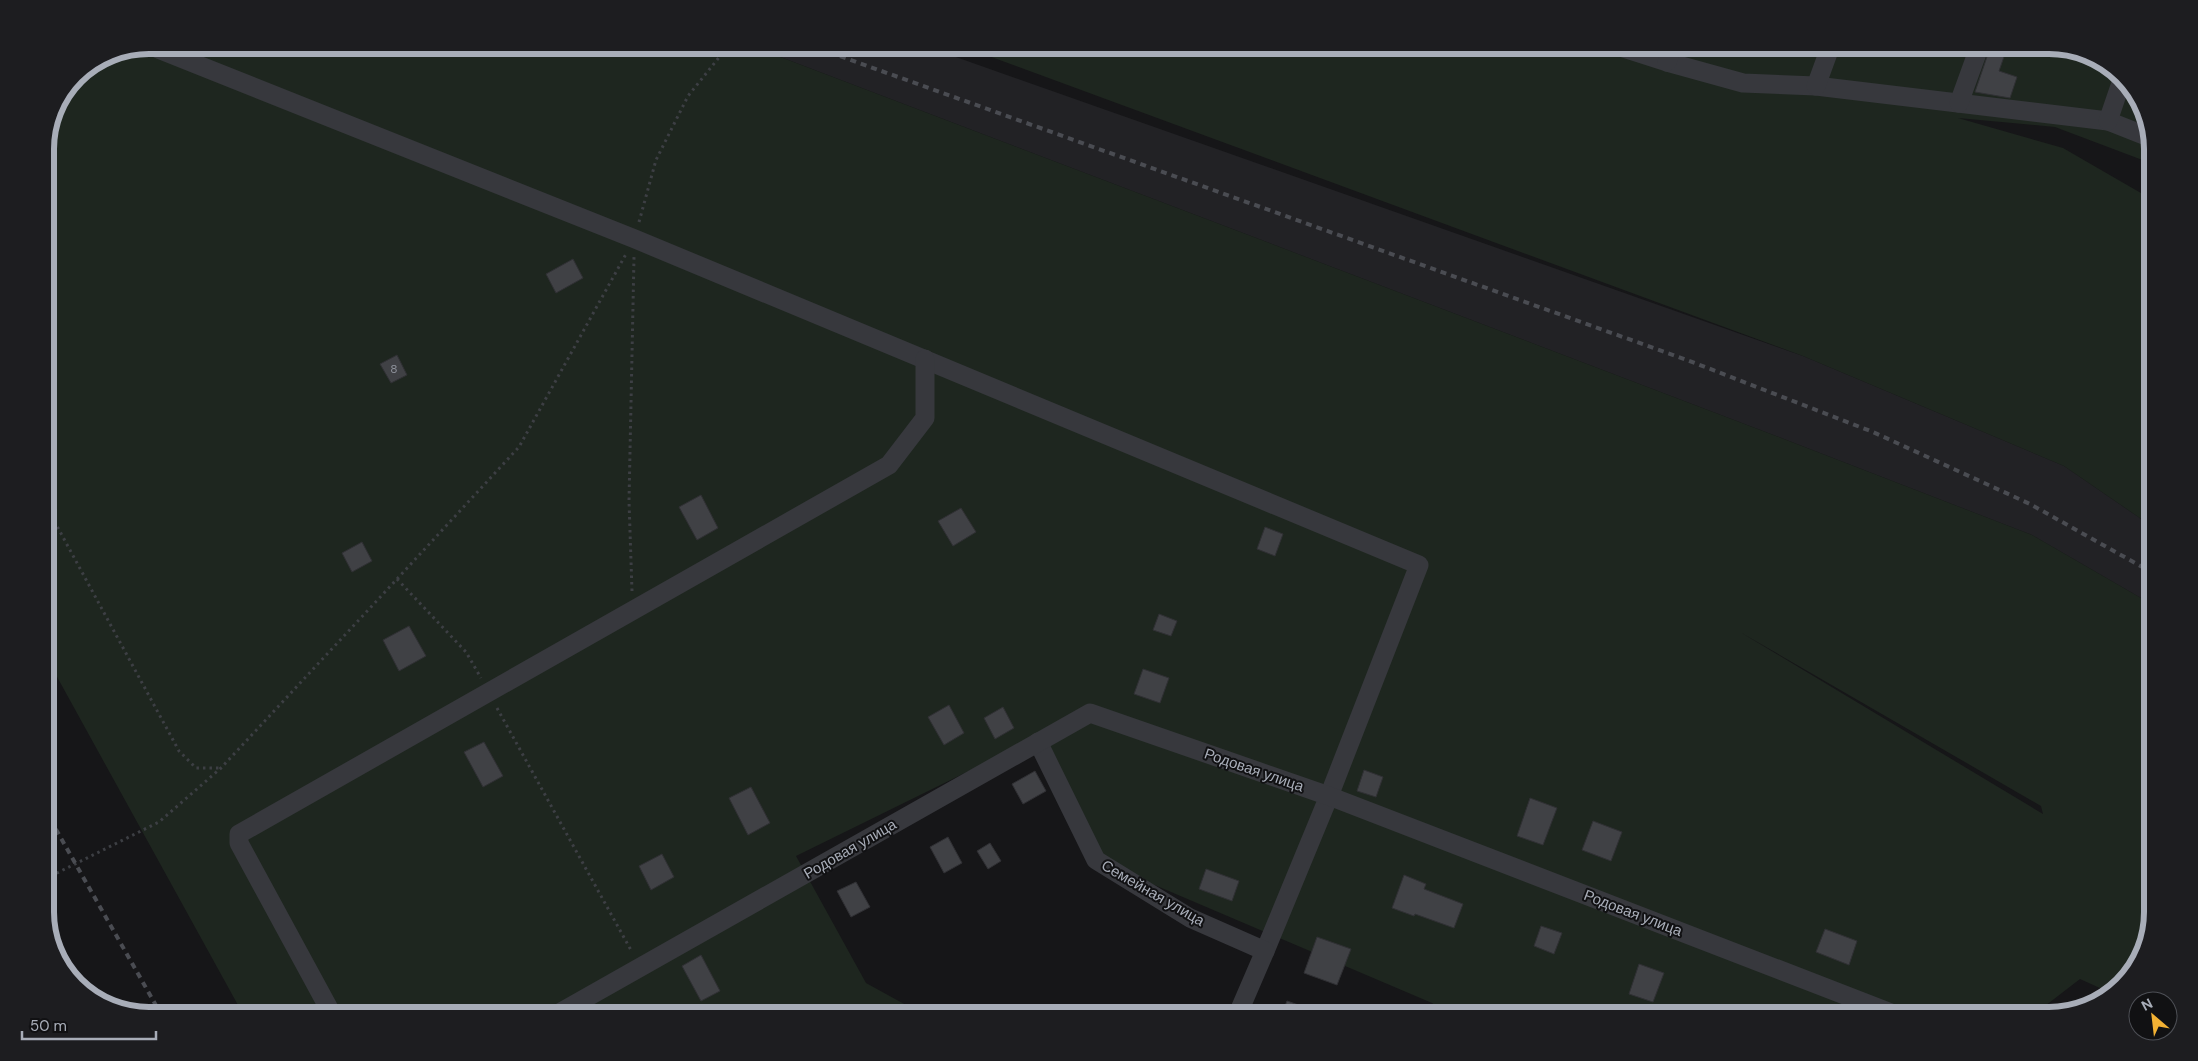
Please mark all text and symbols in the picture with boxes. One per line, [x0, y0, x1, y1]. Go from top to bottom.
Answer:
house number: 8 [390, 361, 398, 377]
street label: Родовая улица [1202, 744, 1307, 797]
street label: Родовая улица [800, 814, 901, 884]
street label: Семейная улица [1098, 855, 1209, 931]
street label: Родовая улица [1581, 885, 1686, 941]
north arrow [2128, 991, 2178, 1041]
text: N [2138, 994, 2156, 1015]
scale bar [22, 1008, 156, 1040]
text: 50 m [30, 1016, 67, 1036]

